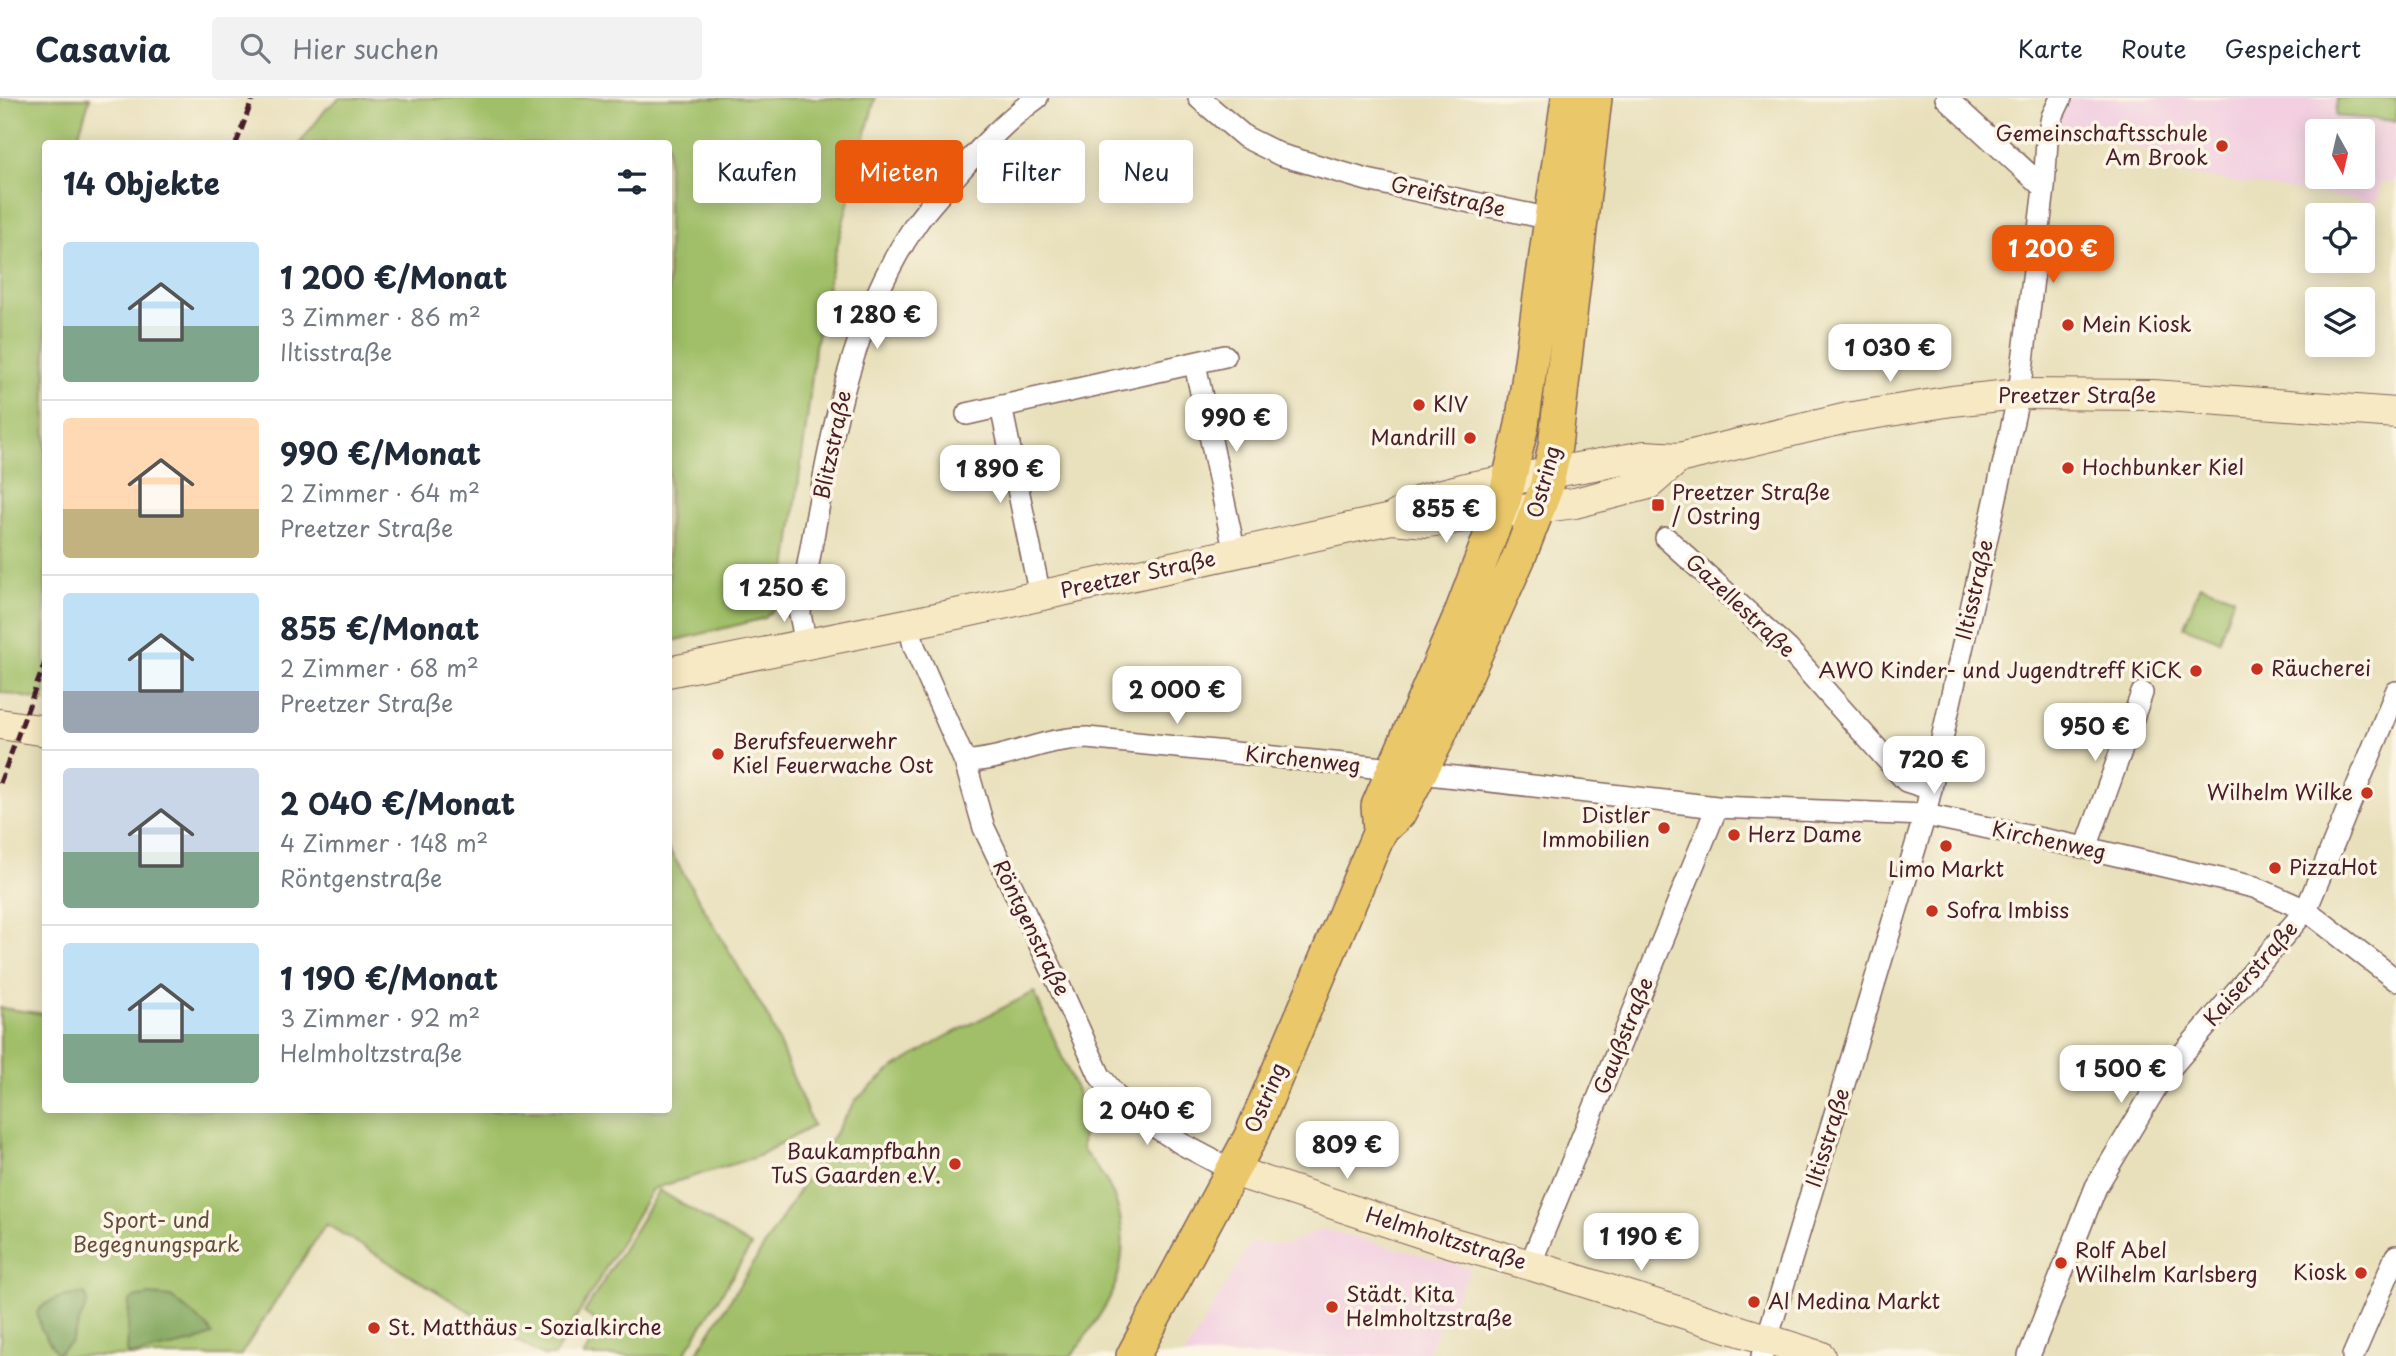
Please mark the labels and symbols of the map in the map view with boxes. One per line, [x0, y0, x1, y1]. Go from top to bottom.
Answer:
place label: Gemeinschaftsschule Am Brook [1995, 116, 2208, 172]
north arrow [2305, 119, 2375, 189]
marker: Gemeinschaftsschule Am Brook [2214, 138, 2230, 154]
street label: Greifstraße [1388, 166, 1509, 224]
pin: 1 200 € [1988, 226, 2118, 285]
pin: 1 280 € [812, 292, 942, 351]
place label: Mein Kiosk [2082, 307, 2192, 339]
marker: Mein Kiosk [2060, 317, 2076, 333]
pin: 1 030 € [1825, 324, 1955, 384]
street label: Preetzer Straße [1998, 378, 2156, 410]
street label: Blitzstraße [804, 387, 858, 502]
place label: KIV [1433, 387, 1469, 419]
pin: 990 € [1187, 394, 1285, 454]
marker: KIV [1411, 397, 1427, 413]
place label: Mandrill [1371, 420, 1456, 452]
marker: Mandrill [1462, 430, 1478, 446]
street label: Ostring [1517, 442, 1567, 521]
pin: 1 890 € [935, 446, 1065, 505]
place label: Hochbunker Kiel [2082, 450, 2244, 482]
marker: Hochbunker Kiel [2060, 460, 2076, 476]
place label: Preetzer Straße / Ostring [1672, 475, 1830, 531]
pin: 855 € [1397, 486, 1495, 545]
marker: Preetzer Straße / Ostring [1650, 497, 1666, 513]
street label: Iltisstraße [1946, 536, 2000, 643]
street label: Preetzer Straße [1057, 541, 1218, 605]
street label: Gazellestraße [1679, 545, 1803, 664]
pin: 1 250 € [719, 564, 849, 624]
place label: Räucherei [2271, 651, 2371, 683]
place label: AWO Kinder- und Jugendtreff KiCK [1819, 653, 2182, 685]
marker: Räucherei [2249, 661, 2265, 677]
marker: AWO Kinder- und Jugendtreff KiCK [2188, 663, 2204, 679]
pin: 2 000 € [1112, 666, 1242, 726]
pin: 950 € [2046, 704, 2144, 763]
place label: Berufsfeuerwehr Kiel Feuerwache Ost [732, 724, 934, 780]
street label: Kirchenweg [1244, 736, 1363, 780]
pin: 720 € [1885, 736, 1983, 796]
marker: Berufsfeuerwehr Kiel Feuerwache Ost [710, 746, 726, 762]
place label: Wilhelm Wilke [2207, 775, 2353, 807]
marker: Wilhelm Wilke [2359, 785, 2375, 801]
place label: Distler Immobilien [1542, 798, 1650, 854]
street label: Kirchenweg [1989, 811, 2109, 867]
place label: Herz Dame [1748, 817, 1862, 849]
marker: Distler Immobilien [1656, 820, 1672, 836]
marker: Herz Dame [1726, 827, 1742, 843]
marker: Limo Markt [1938, 838, 1954, 854]
place label: PizzaHot [2289, 850, 2377, 882]
place label: Limo Markt [1888, 852, 2004, 884]
street label: Röntgenstraße [986, 854, 1080, 1001]
marker: PizzaHot [2267, 860, 2283, 876]
place label: Sofra Imbiss [1946, 893, 2069, 925]
marker: Sofra Imbiss [1924, 903, 1940, 919]
street label: Kaiserstraße [2195, 913, 2304, 1032]
street label: Gaußstraße [1584, 972, 1660, 1099]
pin: 1 500 € [2056, 1046, 2186, 1105]
street label: Ostring [1235, 1057, 1293, 1137]
street label: Iltisstraße [1796, 1084, 1856, 1191]
pin: 2 040 € [1082, 1088, 1212, 1147]
pin: 809 € [1298, 1122, 1396, 1181]
place label: Baukampfbahn TuS Gaarden e.V. [771, 1134, 941, 1190]
marker: Baukampfbahn TuS Gaarden e.V. [947, 1156, 963, 1172]
street label: Helmholtzstraße [1362, 1197, 1531, 1277]
park label: Sport- und Begegnungspark [73, 1203, 240, 1259]
pin: 1 190 € [1576, 1214, 1706, 1273]
place label: Rolf Abel Wilhelm Karlsberg [2075, 1233, 2258, 1289]
marker: Rolf Abel Wilhelm Karlsberg [2053, 1255, 2069, 1271]
place label: Kiosk [2293, 1255, 2347, 1287]
marker: Kiosk [2353, 1265, 2369, 1281]
place label: Städt. Kita Helmholtzstraße [1346, 1277, 1512, 1333]
place label: Al Medina Markt [1768, 1284, 1940, 1316]
marker: Al Medina Markt [1746, 1294, 1762, 1310]
marker: Städt. Kita Helmholtzstraße [1324, 1299, 1340, 1315]
place label: St. Matthäus - Sozialkirche [388, 1310, 662, 1342]
marker: St. Matthäus - Sozialkirche [366, 1320, 382, 1336]

